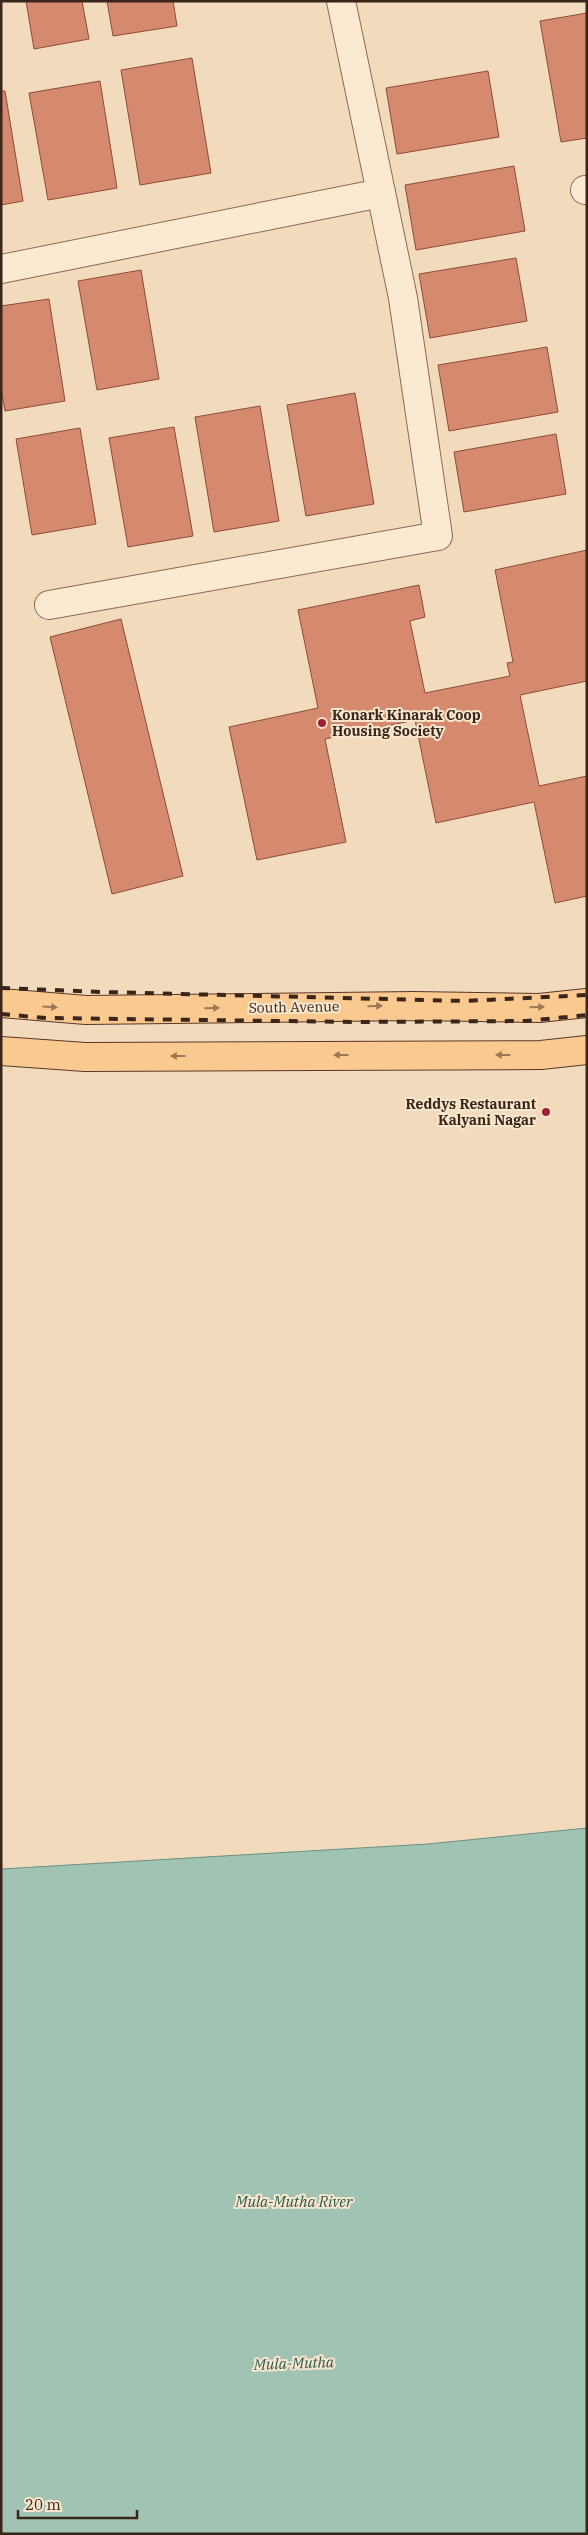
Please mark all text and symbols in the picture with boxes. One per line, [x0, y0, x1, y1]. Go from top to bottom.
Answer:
place label: Konark Kinarak Coop Housing Society [332, 706, 481, 740]
marker: Konark Kinarak Coop Housing Society [316, 717, 328, 729]
street label: South Avenue [248, 997, 340, 1017]
one-way arrow [367, 1002, 383, 1010]
one-way arrow [42, 1003, 58, 1011]
one-way arrow [529, 1003, 545, 1011]
one-way arrow [205, 1004, 221, 1012]
one-way arrow [333, 1051, 349, 1059]
one-way arrow [495, 1051, 511, 1059]
one-way arrow [170, 1052, 186, 1060]
place label: Reddys Restaurant Kalyani Nagar [406, 1095, 536, 1129]
marker: Reddys Restaurant Kalyani Nagar [540, 1106, 552, 1118]
water label: Mula-Mutha River [234, 2192, 353, 2211]
water label: Mula-Mutha [253, 2352, 335, 2374]
scale bar [18, 2488, 136, 2520]
text: 20 m [25, 2495, 61, 2514]

